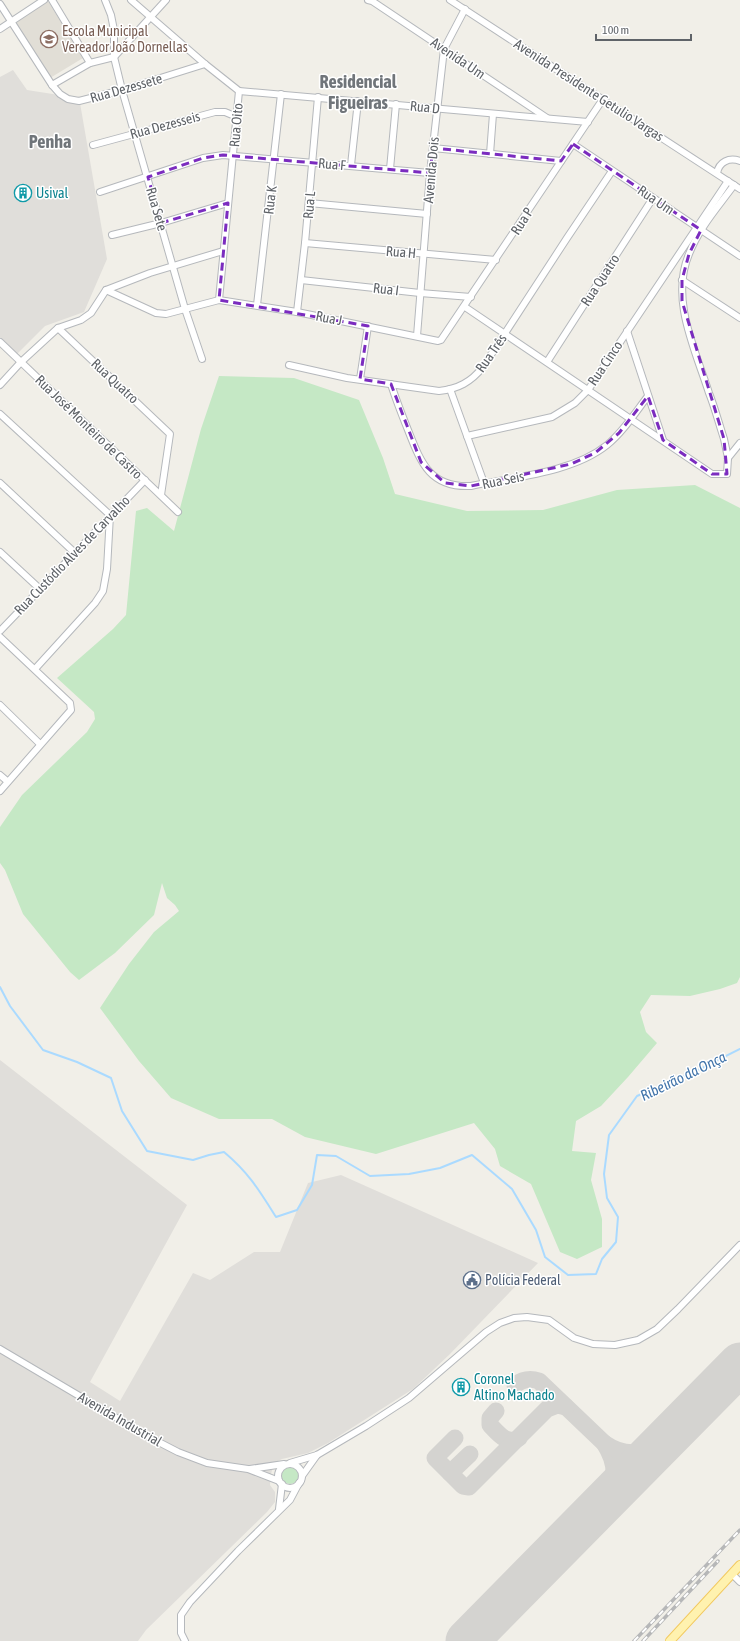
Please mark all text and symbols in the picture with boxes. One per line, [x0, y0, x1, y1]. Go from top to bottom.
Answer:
scale bar [596, 16, 691, 42]
place label: Escola Municipal Vereador João Dornellas [62, 23, 188, 55]
text: 100 m [602, 23, 629, 37]
school or university icon: Escola Municipal Vereador João Dornellas [39, 29, 59, 49]
street label: Avenida Um [428, 34, 488, 82]
street label: Avenida Presidente Getulio Vargas [511, 36, 667, 144]
street label: Rua Dezessete [88, 70, 164, 106]
district label: Residencial Figueiras [319, 71, 397, 113]
street label: Rua D [409, 97, 441, 117]
street label: Rua Oito [226, 102, 246, 148]
street label: Rua Dezesseis [128, 108, 202, 142]
district label: Penha [29, 131, 71, 152]
street label: Avenida Dois [420, 136, 442, 204]
street label: Rua F [317, 155, 347, 173]
street label: Rua Um [635, 182, 677, 218]
building icon: Usival [13, 183, 33, 203]
street label: Rua K [260, 184, 280, 215]
place label: Usival [36, 185, 69, 201]
street label: Rua Sete [143, 185, 171, 233]
street label: Rua L [300, 190, 318, 219]
street label: Rua P [507, 204, 537, 238]
street label: Rua H [385, 243, 417, 261]
street label: Rua Quatro [577, 251, 623, 309]
street label: Rua I [372, 279, 400, 299]
street label: Rua J [314, 308, 344, 328]
street label: Rua Três [472, 331, 510, 375]
street label: Rua Cinco [584, 338, 626, 388]
street label: Rua Quatro [88, 355, 142, 407]
street label: Rua José Monteiro de Castro [32, 372, 146, 482]
street label: Rua Seis [481, 468, 526, 492]
street label: Rua Custódio Alves de Carvalho [11, 492, 133, 618]
water label: Ribeirão da Onça [637, 1048, 729, 1104]
public building icon: Polícia Federal [462, 1270, 482, 1290]
place label: Polícia Federal [485, 1272, 561, 1288]
place label: Coronel Altino Machado [474, 1371, 555, 1403]
building icon: Coronel Altino Machado [451, 1377, 471, 1397]
street label: Avenida Industrial [75, 1389, 165, 1450]

